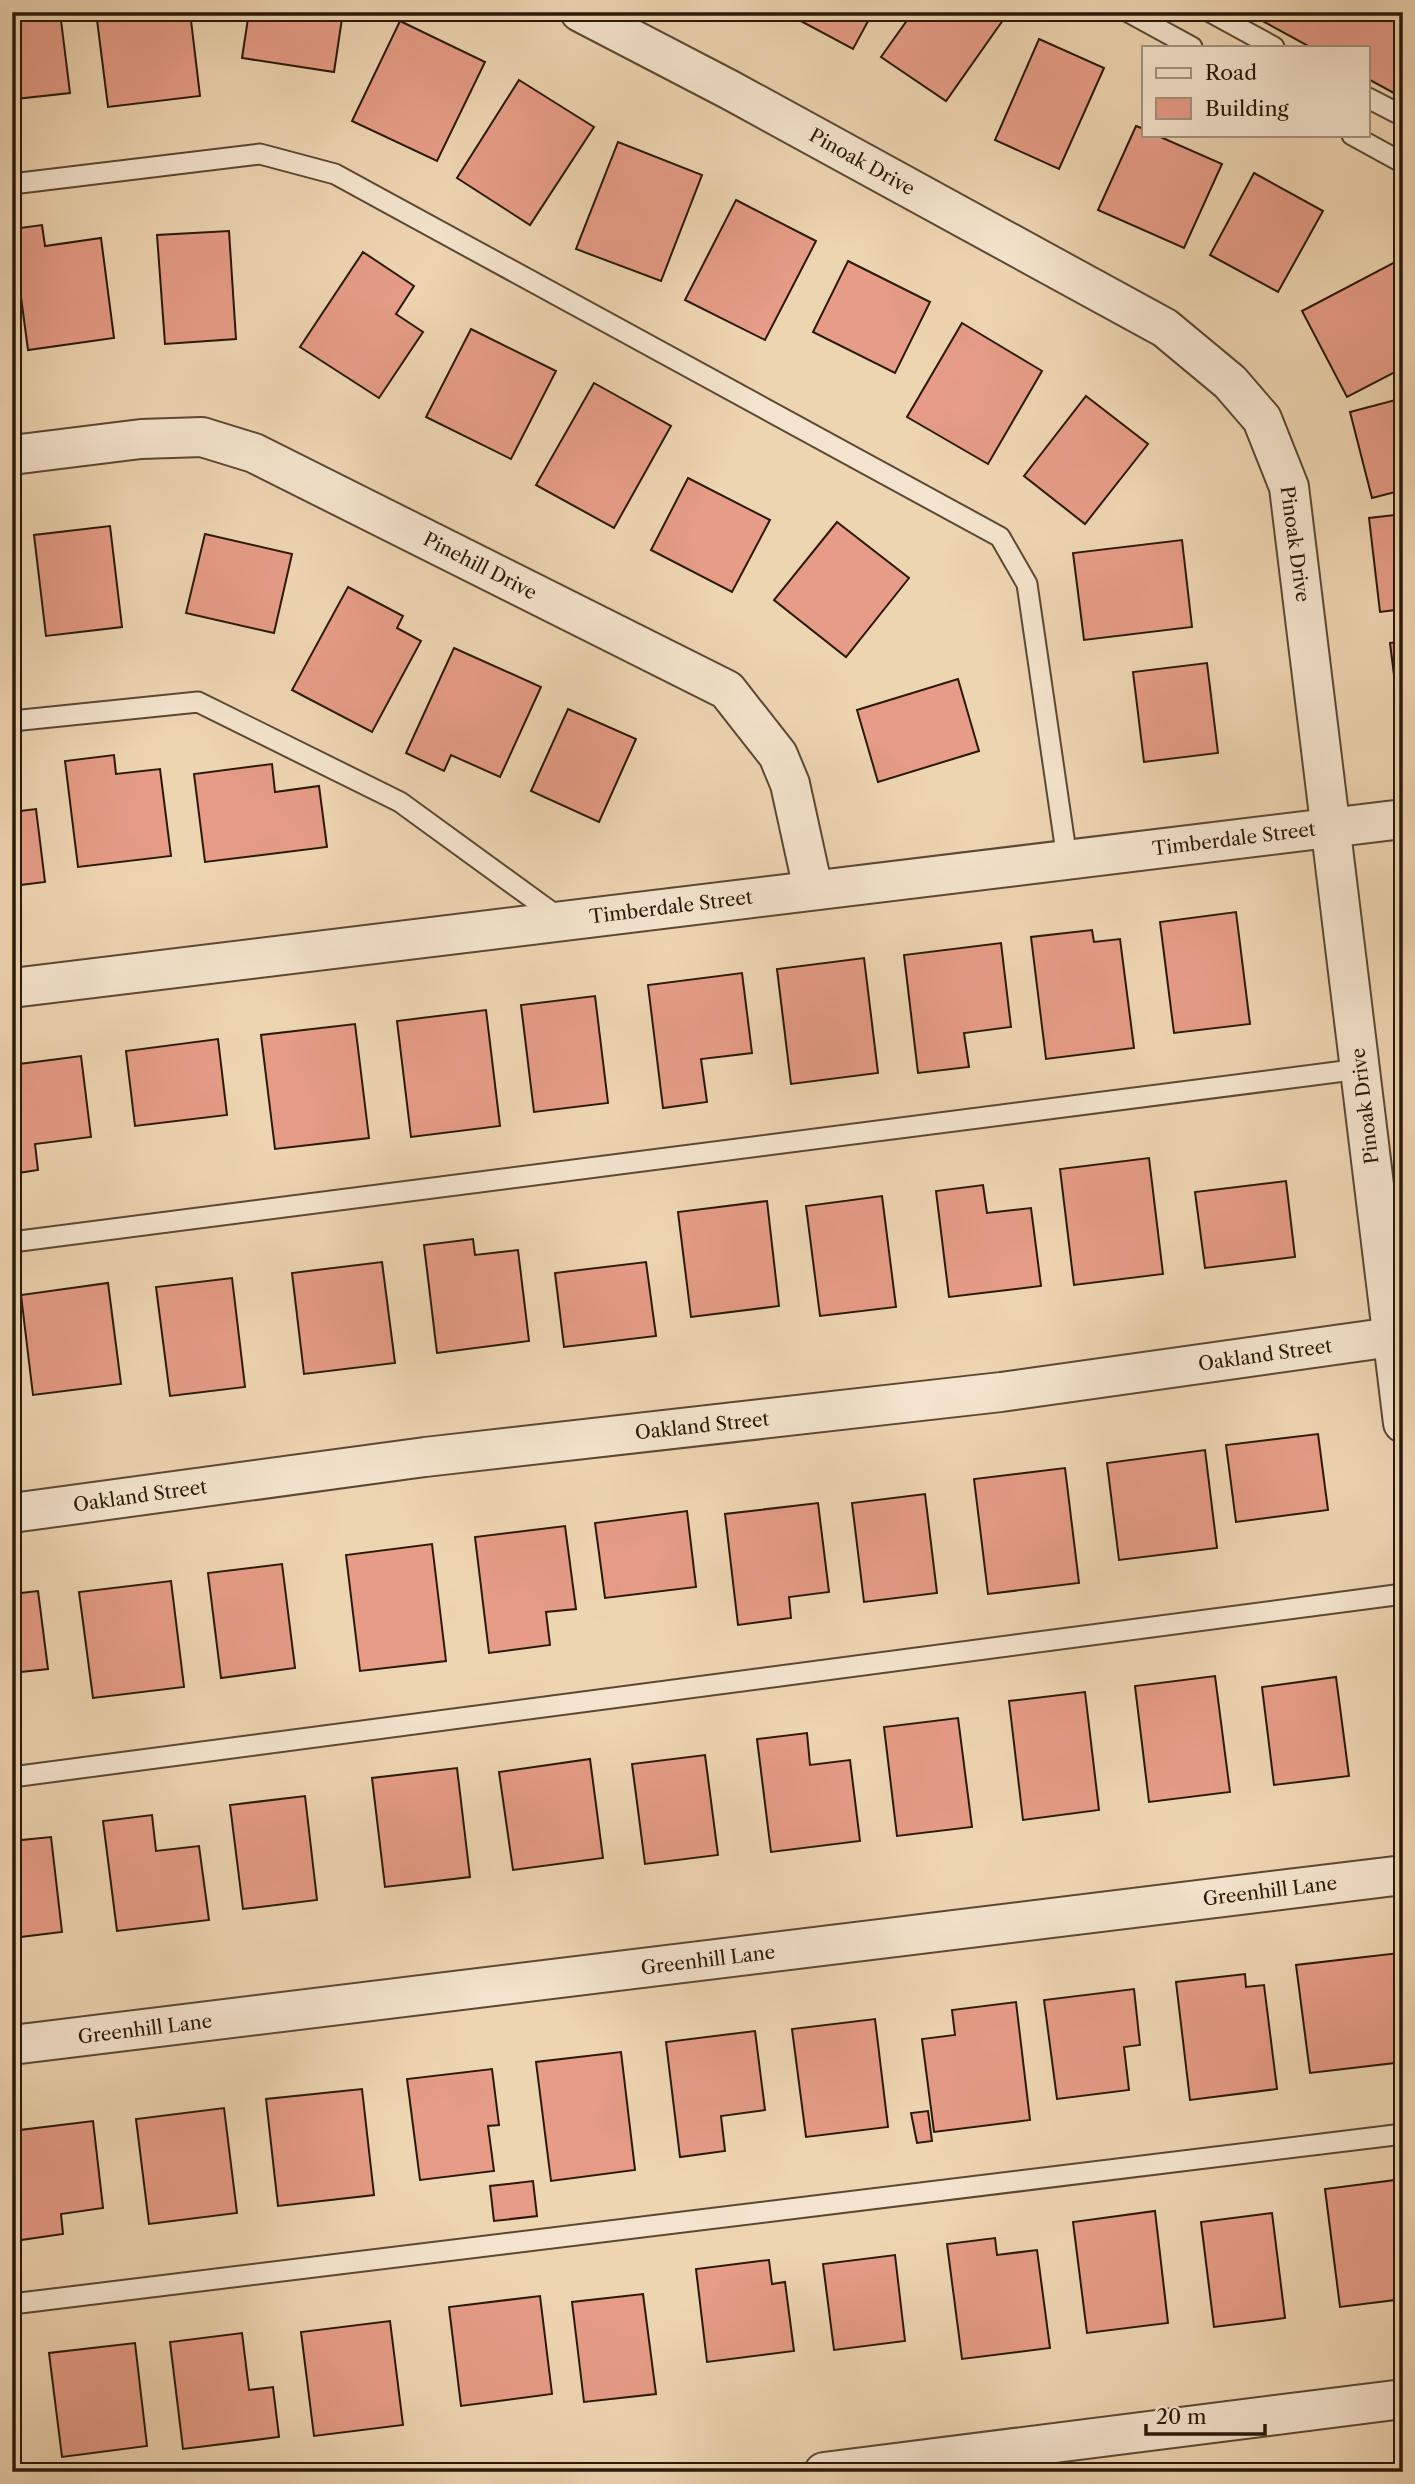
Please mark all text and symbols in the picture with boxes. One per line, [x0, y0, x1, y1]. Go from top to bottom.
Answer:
legend [1142, 46, 1370, 136]
text: Road [1205, 60, 1257, 85]
text: Building [1205, 96, 1290, 121]
street label: Pinoak Drive [805, 124, 919, 200]
street label: Pinoak Drive [1275, 484, 1315, 604]
street label: Pinehill Drive [419, 528, 541, 604]
street label: Timberdale Street [1151, 818, 1317, 860]
street label: Timberdale Street [588, 886, 754, 928]
street label: Pinoak Drive [1346, 1047, 1384, 1165]
street label: Oakland Street [1197, 1334, 1334, 1376]
street label: Oakland Street [634, 1407, 771, 1444]
street label: Oakland Street [72, 1475, 209, 1517]
street label: Greenhill Lane [1201, 1871, 1339, 1911]
street label: Greenhill Lane [639, 1940, 777, 1980]
street label: Greenhill Lane [76, 2009, 214, 2049]
scale bar [1146, 2393, 1264, 2437]
text: 20 m [1156, 2404, 1207, 2429]

